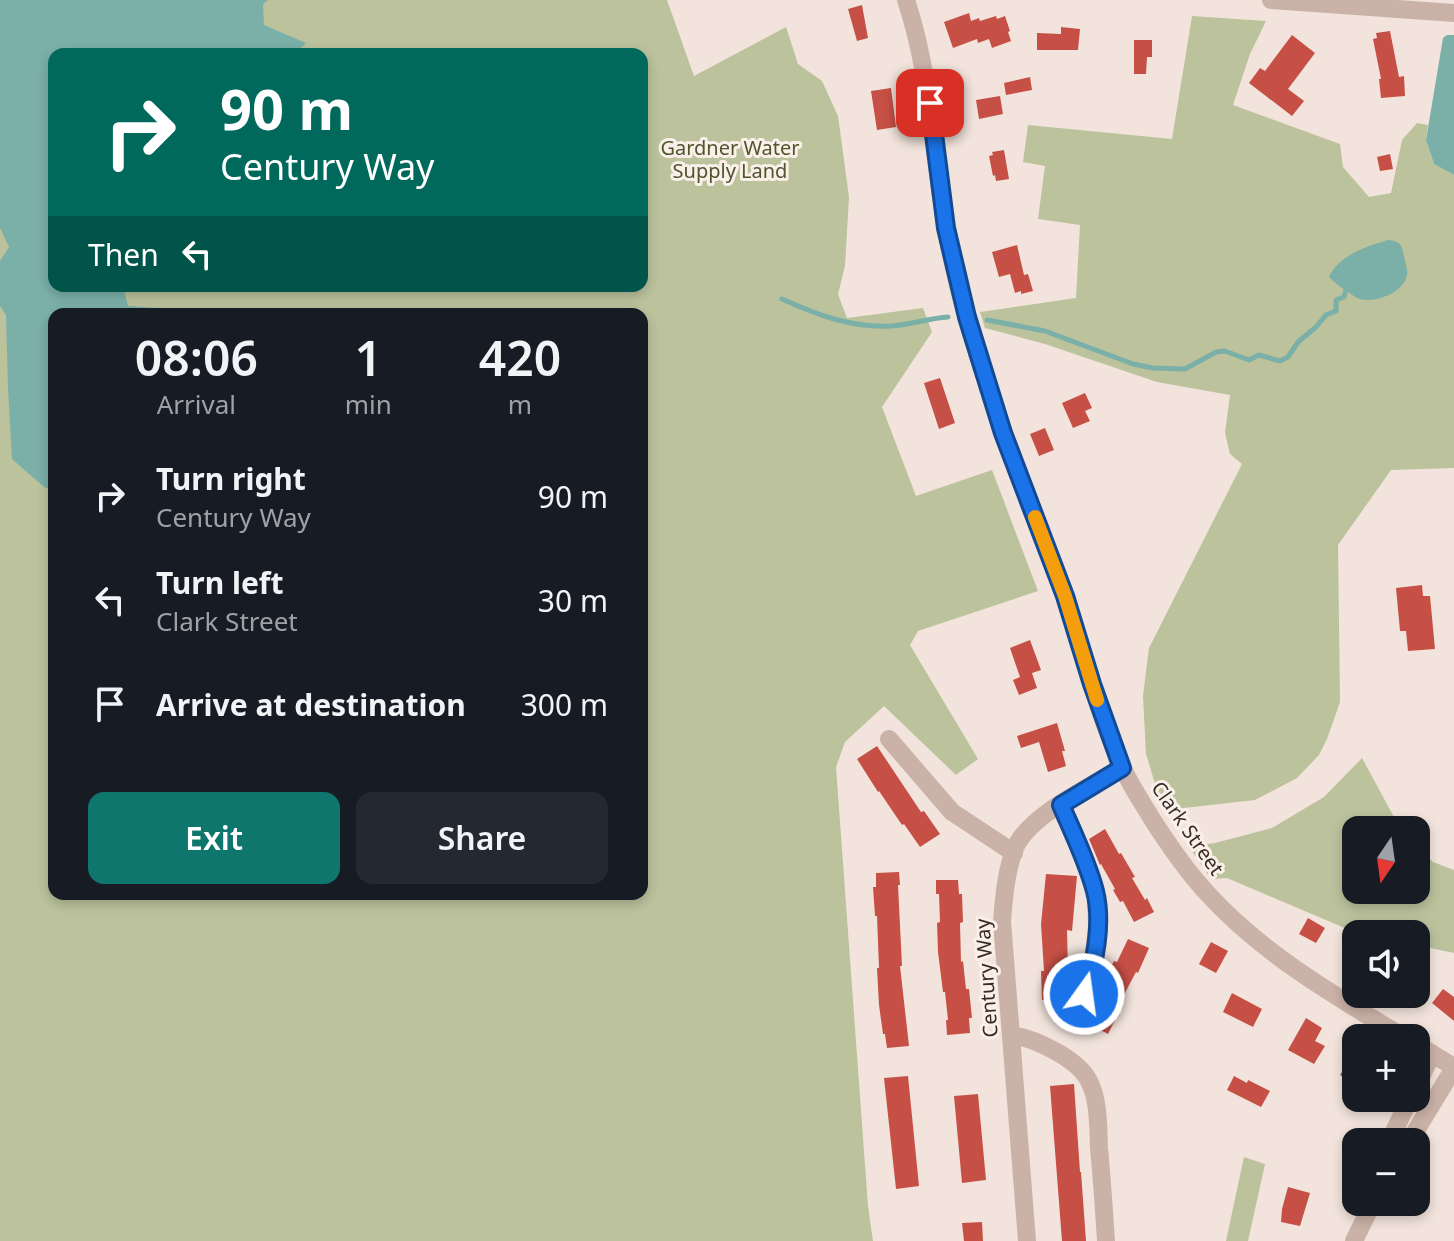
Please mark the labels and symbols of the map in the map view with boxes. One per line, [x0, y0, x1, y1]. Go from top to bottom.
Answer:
pin [896, 69, 964, 137]
park label: Gardner Water Supply Land [660, 134, 800, 184]
street label: Clark Street [1146, 776, 1230, 880]
north arrow [1342, 816, 1430, 904]
street label: Century Way [968, 917, 1004, 1038]
position arrow [1042, 952, 1126, 1036]

